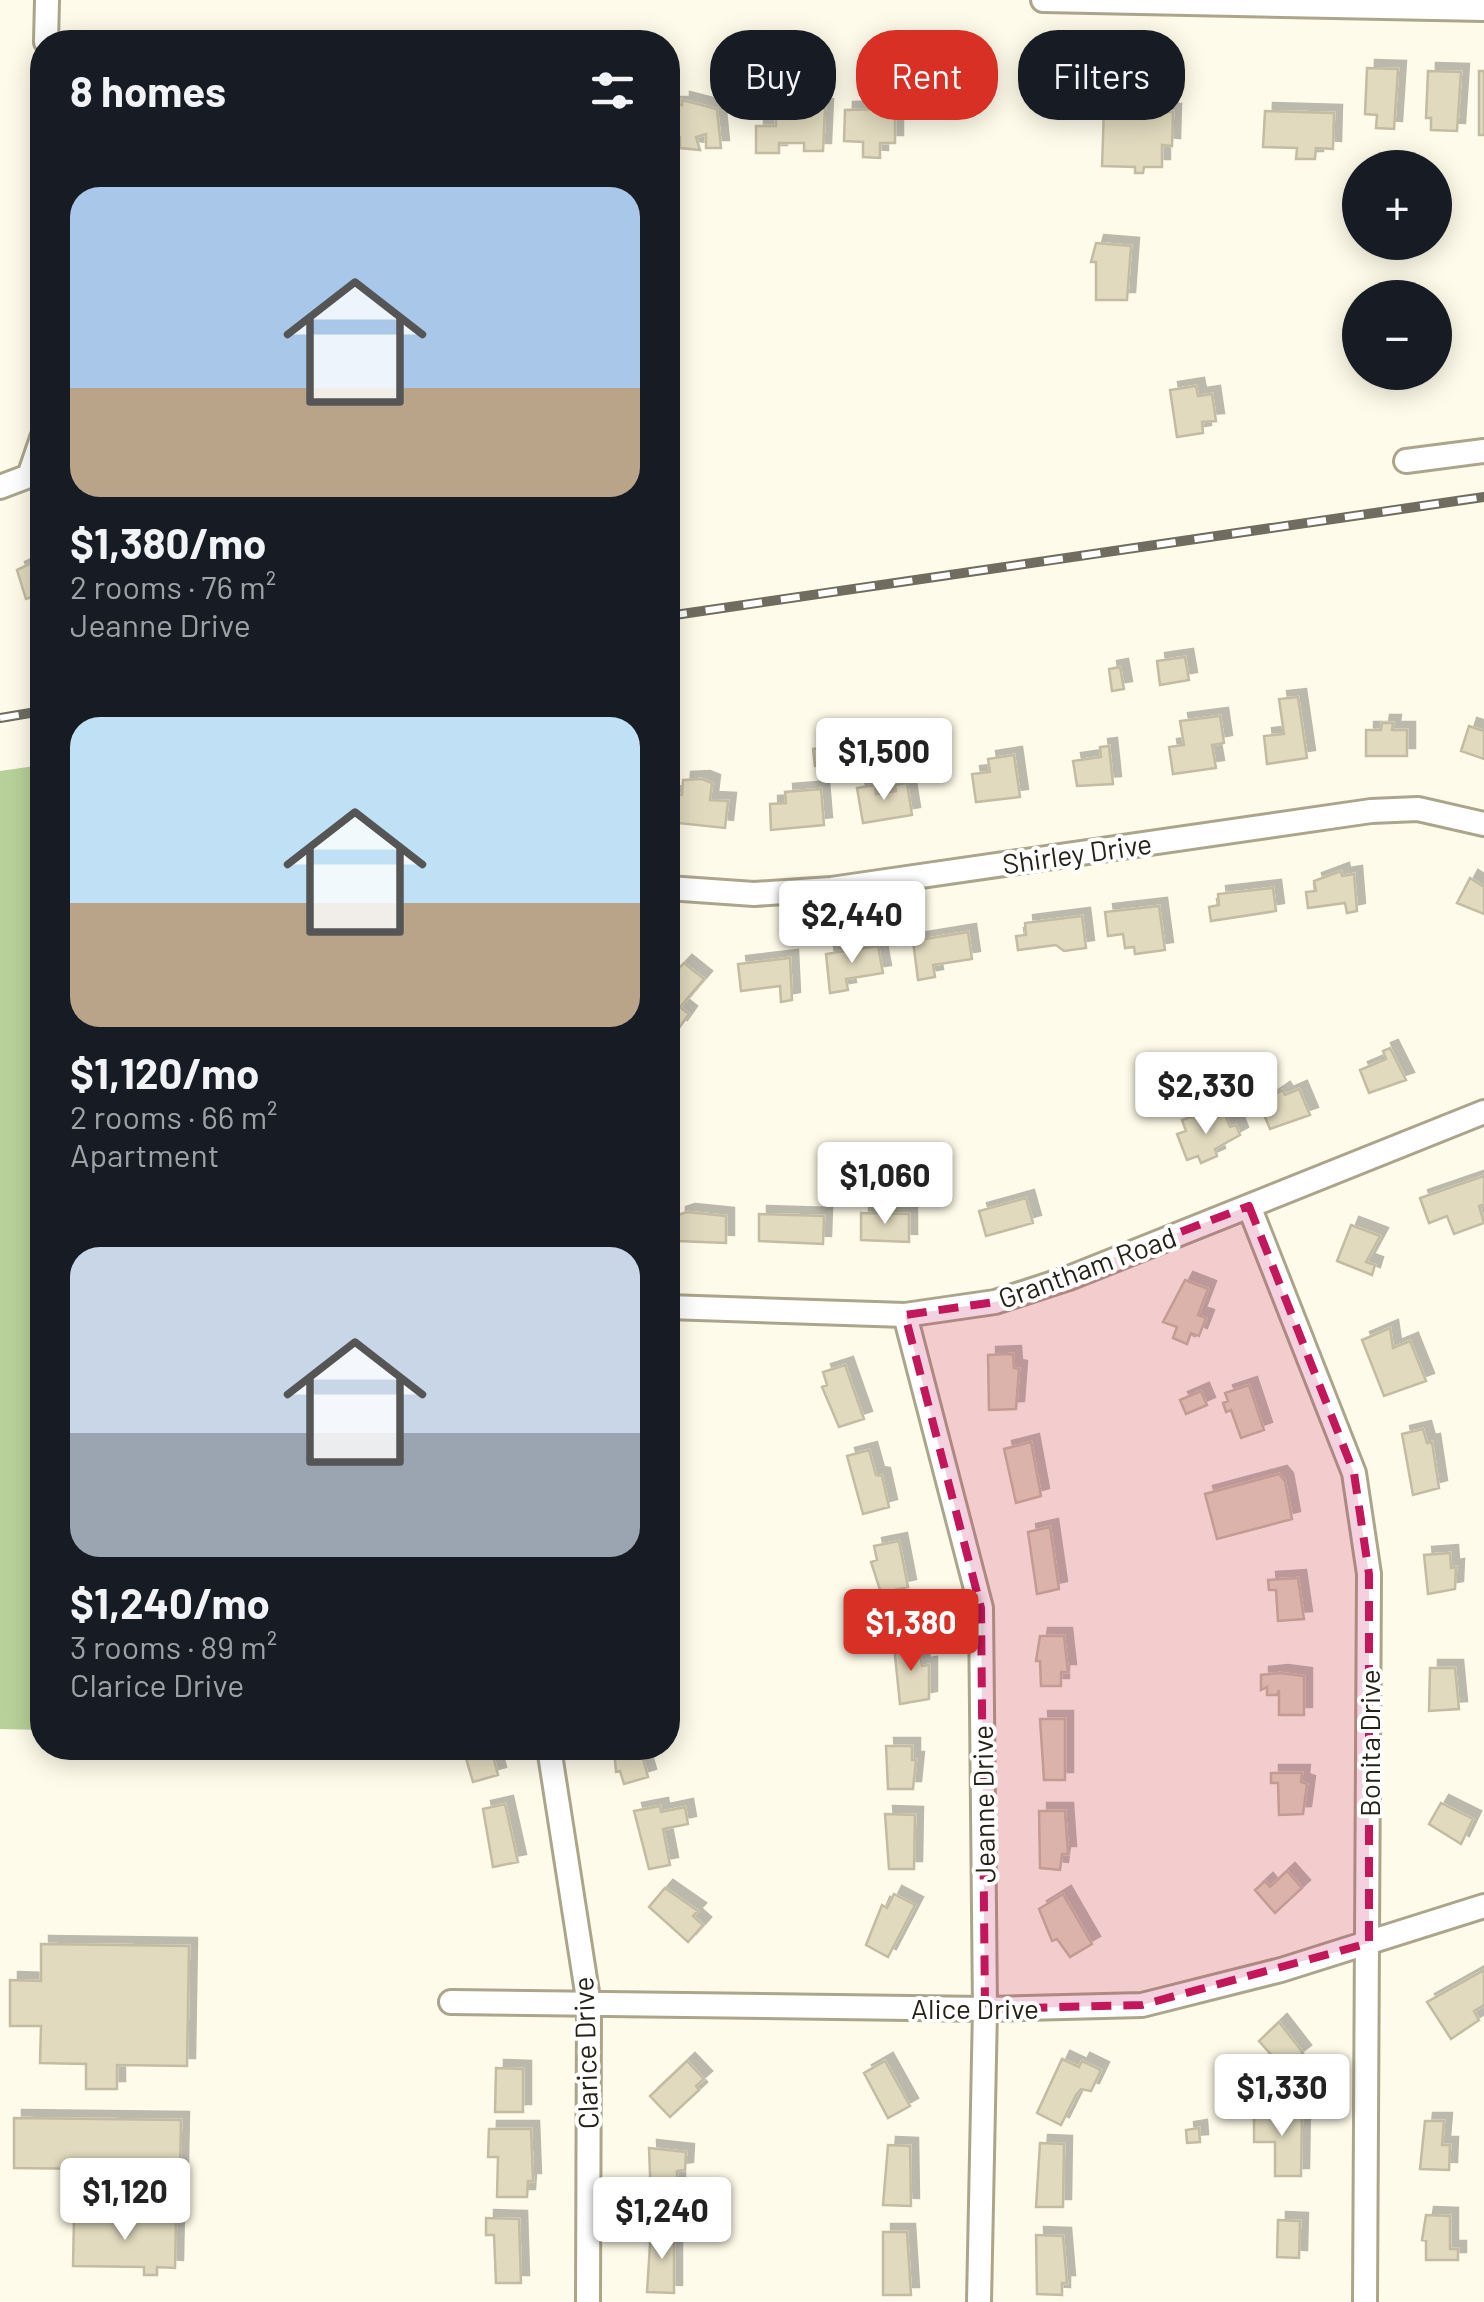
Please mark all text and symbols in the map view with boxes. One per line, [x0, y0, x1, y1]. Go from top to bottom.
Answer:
chip: Buy [710, 30, 836, 120]
chip: Rent [856, 30, 998, 120]
chip: Filters [1018, 30, 1185, 120]
icon: filters [585, 63, 640, 118]
text: 8 homes [70, 65, 226, 115]
map controls [1342, 150, 1452, 390]
button: + [1342, 150, 1452, 260]
icon: home [265, 252, 445, 432]
button: − [1342, 280, 1452, 390]
text: $1,380/mo [70, 517, 266, 567]
text: 2 rooms · 76 m² [70, 567, 276, 605]
text: Jeanne Drive [70, 605, 251, 643]
pin: $1,500 [803, 718, 965, 803]
text: $1,500 [838, 731, 930, 769]
icon: home [265, 782, 445, 962]
street label: Shirley Drive [1000, 826, 1154, 880]
pin: $2,440 [771, 881, 933, 966]
text: $2,440 [801, 894, 903, 932]
text: $1,120/mo [70, 1047, 259, 1097]
pin: $2,330 [1125, 1052, 1287, 1137]
text: $2,330 [1157, 1065, 1255, 1103]
text: 2 rooms · 66 m² [70, 1097, 278, 1135]
text: Apartment [70, 1135, 219, 1173]
pin: $1,060 [804, 1142, 966, 1227]
text: $1,060 [840, 1155, 930, 1193]
street label: Grantham Road [993, 1219, 1181, 1315]
icon: home [265, 1312, 445, 1492]
text: $1,240/mo [70, 1577, 270, 1627]
pin: $1,380 [830, 1589, 992, 1674]
text: $1,380 [866, 1602, 956, 1640]
text: 3 rooms · 89 m² [70, 1627, 277, 1665]
text: Clarice Drive [70, 1665, 244, 1703]
street label: Bonita Drive [1352, 1669, 1386, 1817]
street label: Jeanne Drive [965, 1725, 1001, 1883]
street label: Clarice Drive [565, 1976, 605, 2130]
street label: Alice Drive [911, 1991, 1039, 2025]
pin: $1,330 [1201, 2054, 1363, 2139]
text: $1,330 [1237, 2067, 1327, 2105]
pin: $1,120 [44, 2158, 206, 2243]
text: $1,120 [82, 2171, 168, 2209]
pin: $1,240 [581, 2177, 743, 2262]
text: $1,240 [615, 2190, 709, 2228]

